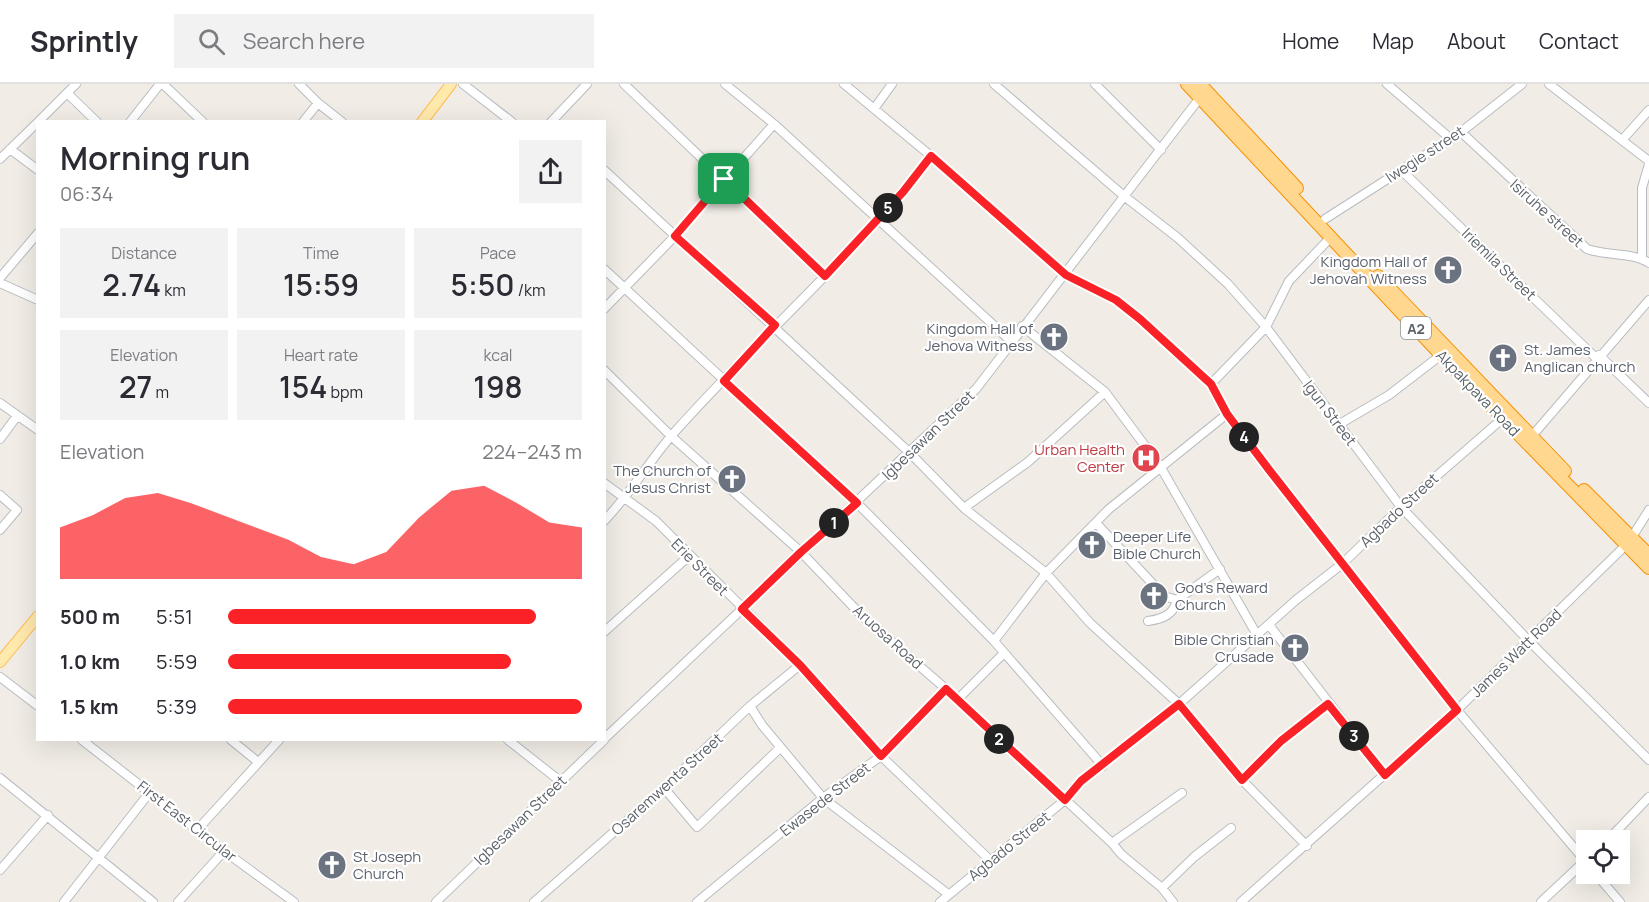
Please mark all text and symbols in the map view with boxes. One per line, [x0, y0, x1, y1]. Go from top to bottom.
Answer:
search box [174, 14, 594, 68]
text: Sprintly [30, 22, 138, 60]
icon: search [195, 25, 228, 58]
text: Search here [243, 26, 365, 56]
text: Home [1282, 27, 1339, 55]
text: Map [1372, 27, 1414, 55]
text: About [1447, 27, 1506, 55]
text: Contact [1539, 27, 1619, 55]
street label: Iwegie street [1381, 121, 1469, 187]
text: Morning run [60, 135, 250, 180]
button: share [519, 140, 582, 203]
pin [698, 153, 749, 204]
icon: arrive [707, 162, 740, 195]
street label: Isiruhe street [1506, 174, 1588, 252]
text: 06:34 [60, 180, 113, 207]
pin: 5 [873, 193, 903, 223]
text: 5 [883, 197, 893, 219]
street label: Iriemila Street [1457, 223, 1541, 305]
text: Distance [111, 242, 177, 264]
text: Time [303, 242, 339, 264]
text: Pace [480, 242, 516, 264]
place label: Kingdom Hall of Jehovah Witness [1310, 251, 1428, 289]
church icon: Kingdom Hall of Jehovah Witness [1432, 254, 1464, 286]
text: 2.74 [102, 264, 161, 305]
text: 15:59 [283, 264, 359, 305]
text: 5:50 [450, 264, 515, 305]
text: km [161, 279, 186, 301]
text: /km [515, 279, 546, 301]
road number: A2 [1401, 317, 1431, 339]
place label: Kingdom Hall of Jehova Witness [925, 318, 1034, 356]
church icon: Kingdom Hall of Jehova Witness [1038, 321, 1070, 353]
place label: St. James Anglican church [1524, 339, 1635, 377]
church icon: St. James Anglican church [1487, 342, 1519, 374]
text: Elevation [110, 344, 178, 366]
text: Heart rate [284, 344, 358, 366]
text: kcal [483, 344, 513, 366]
street label: Akpakpava Road [1431, 345, 1525, 441]
text: 27 [119, 366, 152, 407]
text: 154 [279, 366, 327, 407]
text: 198 [473, 366, 523, 407]
street label: Igun Street [1298, 376, 1362, 450]
text: m [152, 381, 169, 403]
text: bpm [327, 381, 363, 403]
street label: Igbesawan Street [877, 385, 979, 485]
pin: 4 [1229, 422, 1259, 452]
text: 4 [1239, 426, 1249, 448]
text: Elevation [60, 438, 144, 465]
text: 224–243 m [482, 438, 582, 465]
place label: Urban Health Center [1034, 439, 1126, 477]
hospital icon: Urban Health Center [1130, 442, 1162, 474]
place label: The Church of Jesus Christ [613, 460, 712, 498]
church icon: The Church of Jesus Christ [716, 463, 748, 495]
street label: Agbado Street [1355, 468, 1443, 552]
pin: 1 [819, 508, 849, 538]
text: 1 [830, 512, 838, 534]
place label: Deeper Life Bible Church [1113, 526, 1201, 564]
church icon: Deeper Life Bible Church [1076, 529, 1108, 561]
street label: Erie Street [667, 534, 733, 600]
place label: God's Reward Church [1175, 577, 1268, 615]
church icon: God's Reward Church [1138, 580, 1170, 612]
street label: Aruosa Road [849, 600, 927, 674]
text: 500 m [60, 603, 120, 630]
text: 5:51 [156, 603, 193, 630]
street label: James Watt Road [1466, 604, 1566, 702]
place label: Bible Christian Crusade [1174, 629, 1274, 667]
church icon: Bible Christian Crusade [1279, 632, 1311, 664]
text: 1.0 km [60, 648, 120, 675]
text: 5:59 [156, 648, 198, 675]
text: 1.5 km [60, 693, 119, 720]
text: 5:39 [156, 693, 197, 720]
pin: 3 [1339, 721, 1369, 751]
pin: 2 [984, 724, 1014, 754]
text: 3 [1349, 725, 1359, 747]
street label: Osaremwenta Street [607, 728, 727, 840]
text: 2 [994, 728, 1004, 750]
street label: Ewasede Street [775, 757, 875, 841]
street label: Igbesawan Street [469, 770, 571, 870]
street label: First East Circular [133, 776, 242, 867]
street label: Agbado Street [963, 806, 1055, 886]
map controls [1576, 830, 1630, 884]
button: locate [1576, 830, 1630, 884]
place label: St Joseph Church [353, 846, 421, 884]
church icon: St Joseph Church [316, 849, 348, 881]

